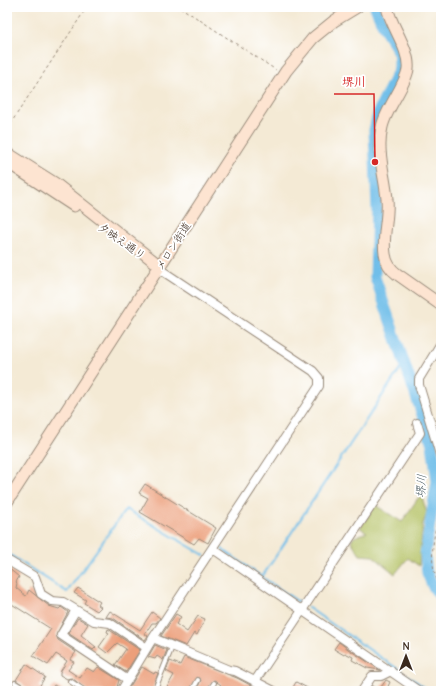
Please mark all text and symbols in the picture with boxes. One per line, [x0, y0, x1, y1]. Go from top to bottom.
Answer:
callout: 堺川 [334, 70, 374, 94]
text: 堺川 [342, 75, 366, 89]
street label: 夕映え通り [95, 220, 148, 263]
street label: メロン街道 [153, 220, 194, 273]
water label: 堺川 [413, 474, 429, 498]
north arrow [386, 636, 426, 676]
text: N [402, 640, 410, 653]

